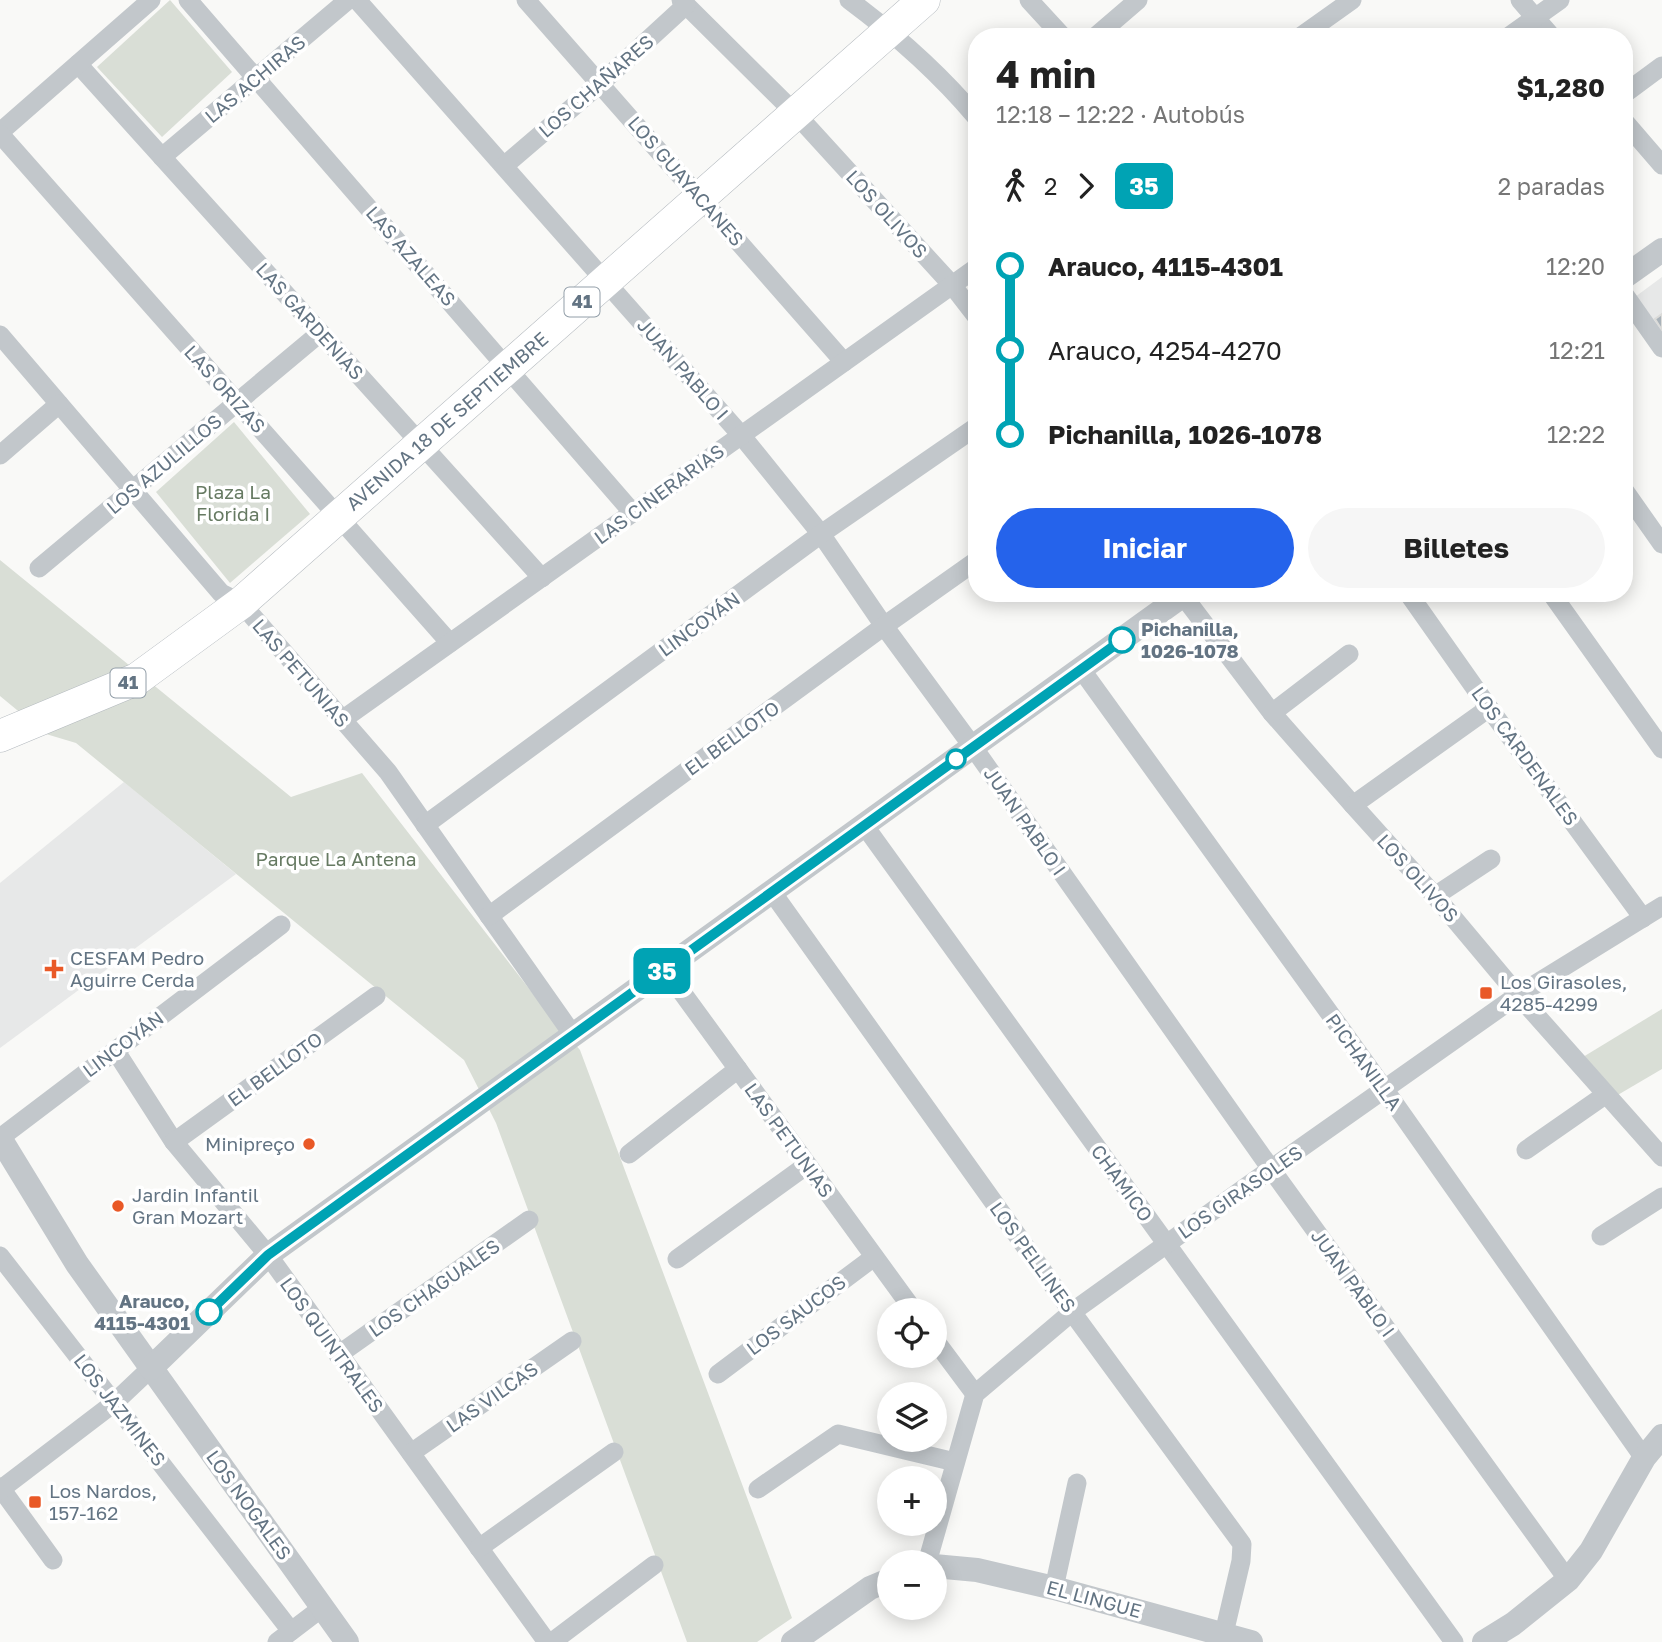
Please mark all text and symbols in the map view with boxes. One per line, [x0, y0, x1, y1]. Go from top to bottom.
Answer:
street label: LOS CHAÑARES [533, 29, 658, 142]
street label: LAS ACHIRAS [200, 30, 310, 127]
text: 4 min [996, 51, 1096, 96]
text: $1,280 [1516, 72, 1605, 103]
text: 12:18 – 12:22 · Autobús [996, 100, 1245, 128]
street label: LOS GUAYACANES [624, 111, 749, 250]
street label: LOS OLIVOS [842, 165, 933, 262]
icon: walk [996, 167, 1034, 205]
icon: forward [1067, 167, 1105, 205]
text: 35 [1129, 171, 1159, 200]
text: 2 [1044, 172, 1057, 200]
text: 2 paradas [1498, 172, 1605, 200]
street label: LAS AZALEAS [362, 201, 461, 310]
text: Arauco, 4115-4301 [1048, 251, 1283, 282]
text: 12:20 [1546, 252, 1605, 280]
street label: LAS GARDENIAS [252, 257, 369, 384]
road number: 41 [564, 288, 600, 316]
street label: JUAN PABLO I [633, 313, 734, 424]
street label: AVENIDA 18 DE SEPTIEMBRE [341, 327, 552, 515]
text: Arauco, 4254-4270 [1048, 335, 1282, 366]
text: 12:21 [1549, 336, 1605, 364]
street label: LAS ORIZAS [180, 340, 271, 437]
street label: LOS AZULILLOS [102, 409, 226, 518]
text: Pichanilla, 1026-1078 [1048, 419, 1322, 450]
text: 12:22 [1547, 420, 1605, 448]
street label: LAS CINERARIAS [589, 439, 728, 548]
park label: Plaza La Florida I [195, 480, 271, 525]
button: Iniciar [996, 508, 1294, 588]
button: Billetes [1308, 508, 1605, 588]
street label: LINCOYÁN [653, 586, 744, 661]
street label: LAS PETUNIAS [248, 614, 355, 731]
place label: Pichanilla, 1026-1078 [1141, 617, 1239, 662]
marker: Pichanilla, 1026-1078 [1109, 627, 1135, 653]
road number: 41 [110, 668, 146, 698]
street label: LOS CARDENALES [1467, 682, 1583, 830]
street label: EL BELLOTO [680, 696, 784, 780]
unlabelled marker [946, 749, 966, 769]
street label: JUAN PABLO I [980, 762, 1071, 879]
street label: LOS OLIVOS [1373, 829, 1464, 926]
park label: Parque La Antena [256, 847, 416, 870]
place label: CESFAM Pedro Aguirre Cerda [70, 946, 204, 991]
line badge: 35 [630, 948, 694, 994]
text: 35 [647, 956, 677, 985]
marker: CESFAM Pedro Aguirre Cerda [44, 959, 64, 979]
place label: Los Girasoles, 4285-4299 [1500, 970, 1627, 1015]
marker: Los Girasoles, 4285-4299 [1478, 985, 1494, 1001]
street label: LINCOYÁN [78, 1006, 168, 1081]
street label: PICHANILLA [1322, 1009, 1407, 1115]
street label: EL BELLOTO [223, 1027, 327, 1111]
street label: LAS PETUNIAS [740, 1078, 839, 1201]
place label: Minipreço [205, 1132, 295, 1155]
marker: Minipreço [301, 1136, 317, 1152]
street label: CHAMICO [1087, 1140, 1158, 1226]
street label: LOS GIRASOLES [1173, 1140, 1306, 1243]
place label: Jardin Infantil Gran Mozart [132, 1183, 259, 1228]
street label: LOS PELLINES [986, 1197, 1081, 1316]
marker: Jardin Infantil Gran Mozart [110, 1198, 126, 1214]
street label: JUAN PABLO I [1307, 1225, 1400, 1341]
street label: LOS CHAGUALES [364, 1234, 504, 1341]
street label: LOS SAUCOS [742, 1270, 850, 1359]
street label: LOS QUINTRALES [276, 1273, 389, 1417]
place label: Arauco, 4115-4301 [94, 1289, 190, 1334]
map controls [877, 1298, 947, 1620]
button: locate [877, 1298, 947, 1368]
marker: Arauco, 4115-4301 [196, 1299, 222, 1325]
street label: LOS JAZMINES [70, 1349, 171, 1470]
street label: LAS VILCAS [441, 1357, 542, 1437]
button: layers [877, 1382, 947, 1452]
street label: LOS NOGALES [202, 1445, 297, 1564]
button: + [877, 1466, 947, 1536]
place label: Los Nardos, 157-162 [49, 1479, 157, 1524]
marker: Los Nardos, 157-162 [27, 1494, 43, 1510]
button: − [877, 1550, 947, 1620]
street label: EL LINGUE [1044, 1575, 1144, 1622]

